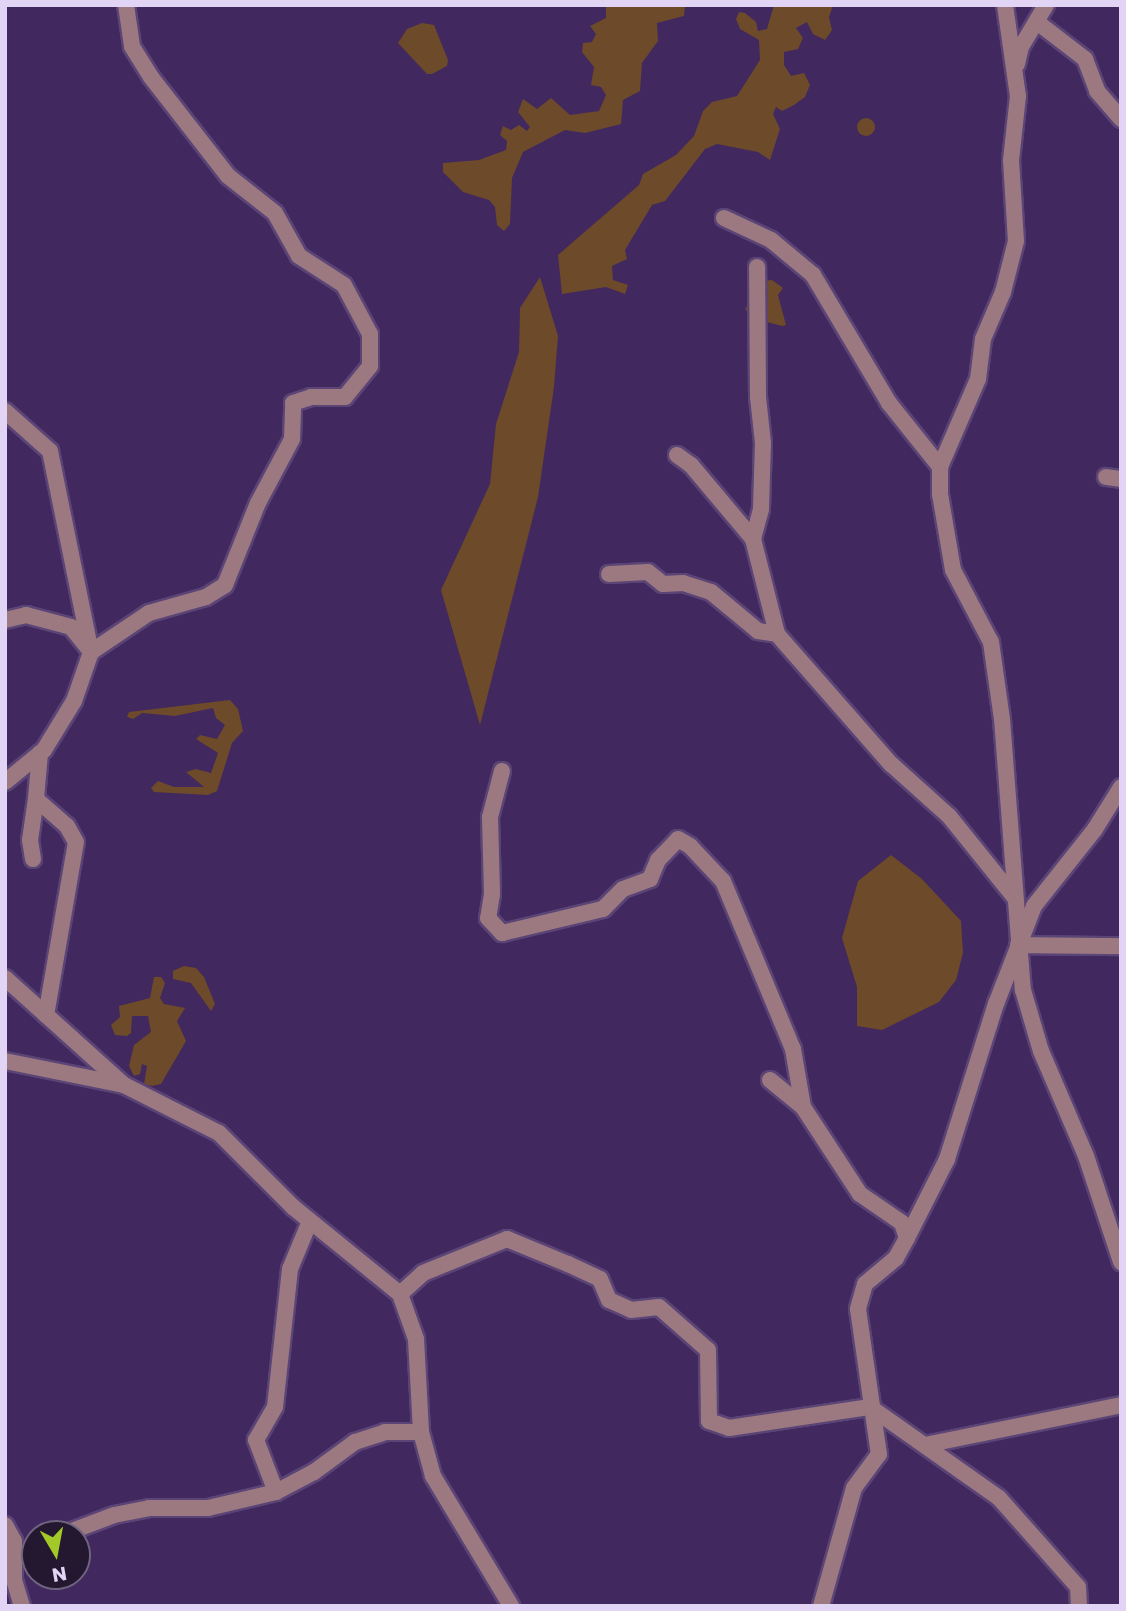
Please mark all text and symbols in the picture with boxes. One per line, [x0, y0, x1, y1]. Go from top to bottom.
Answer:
north arrow [21, 1520, 91, 1590]
text: N [50, 1560, 69, 1589]

